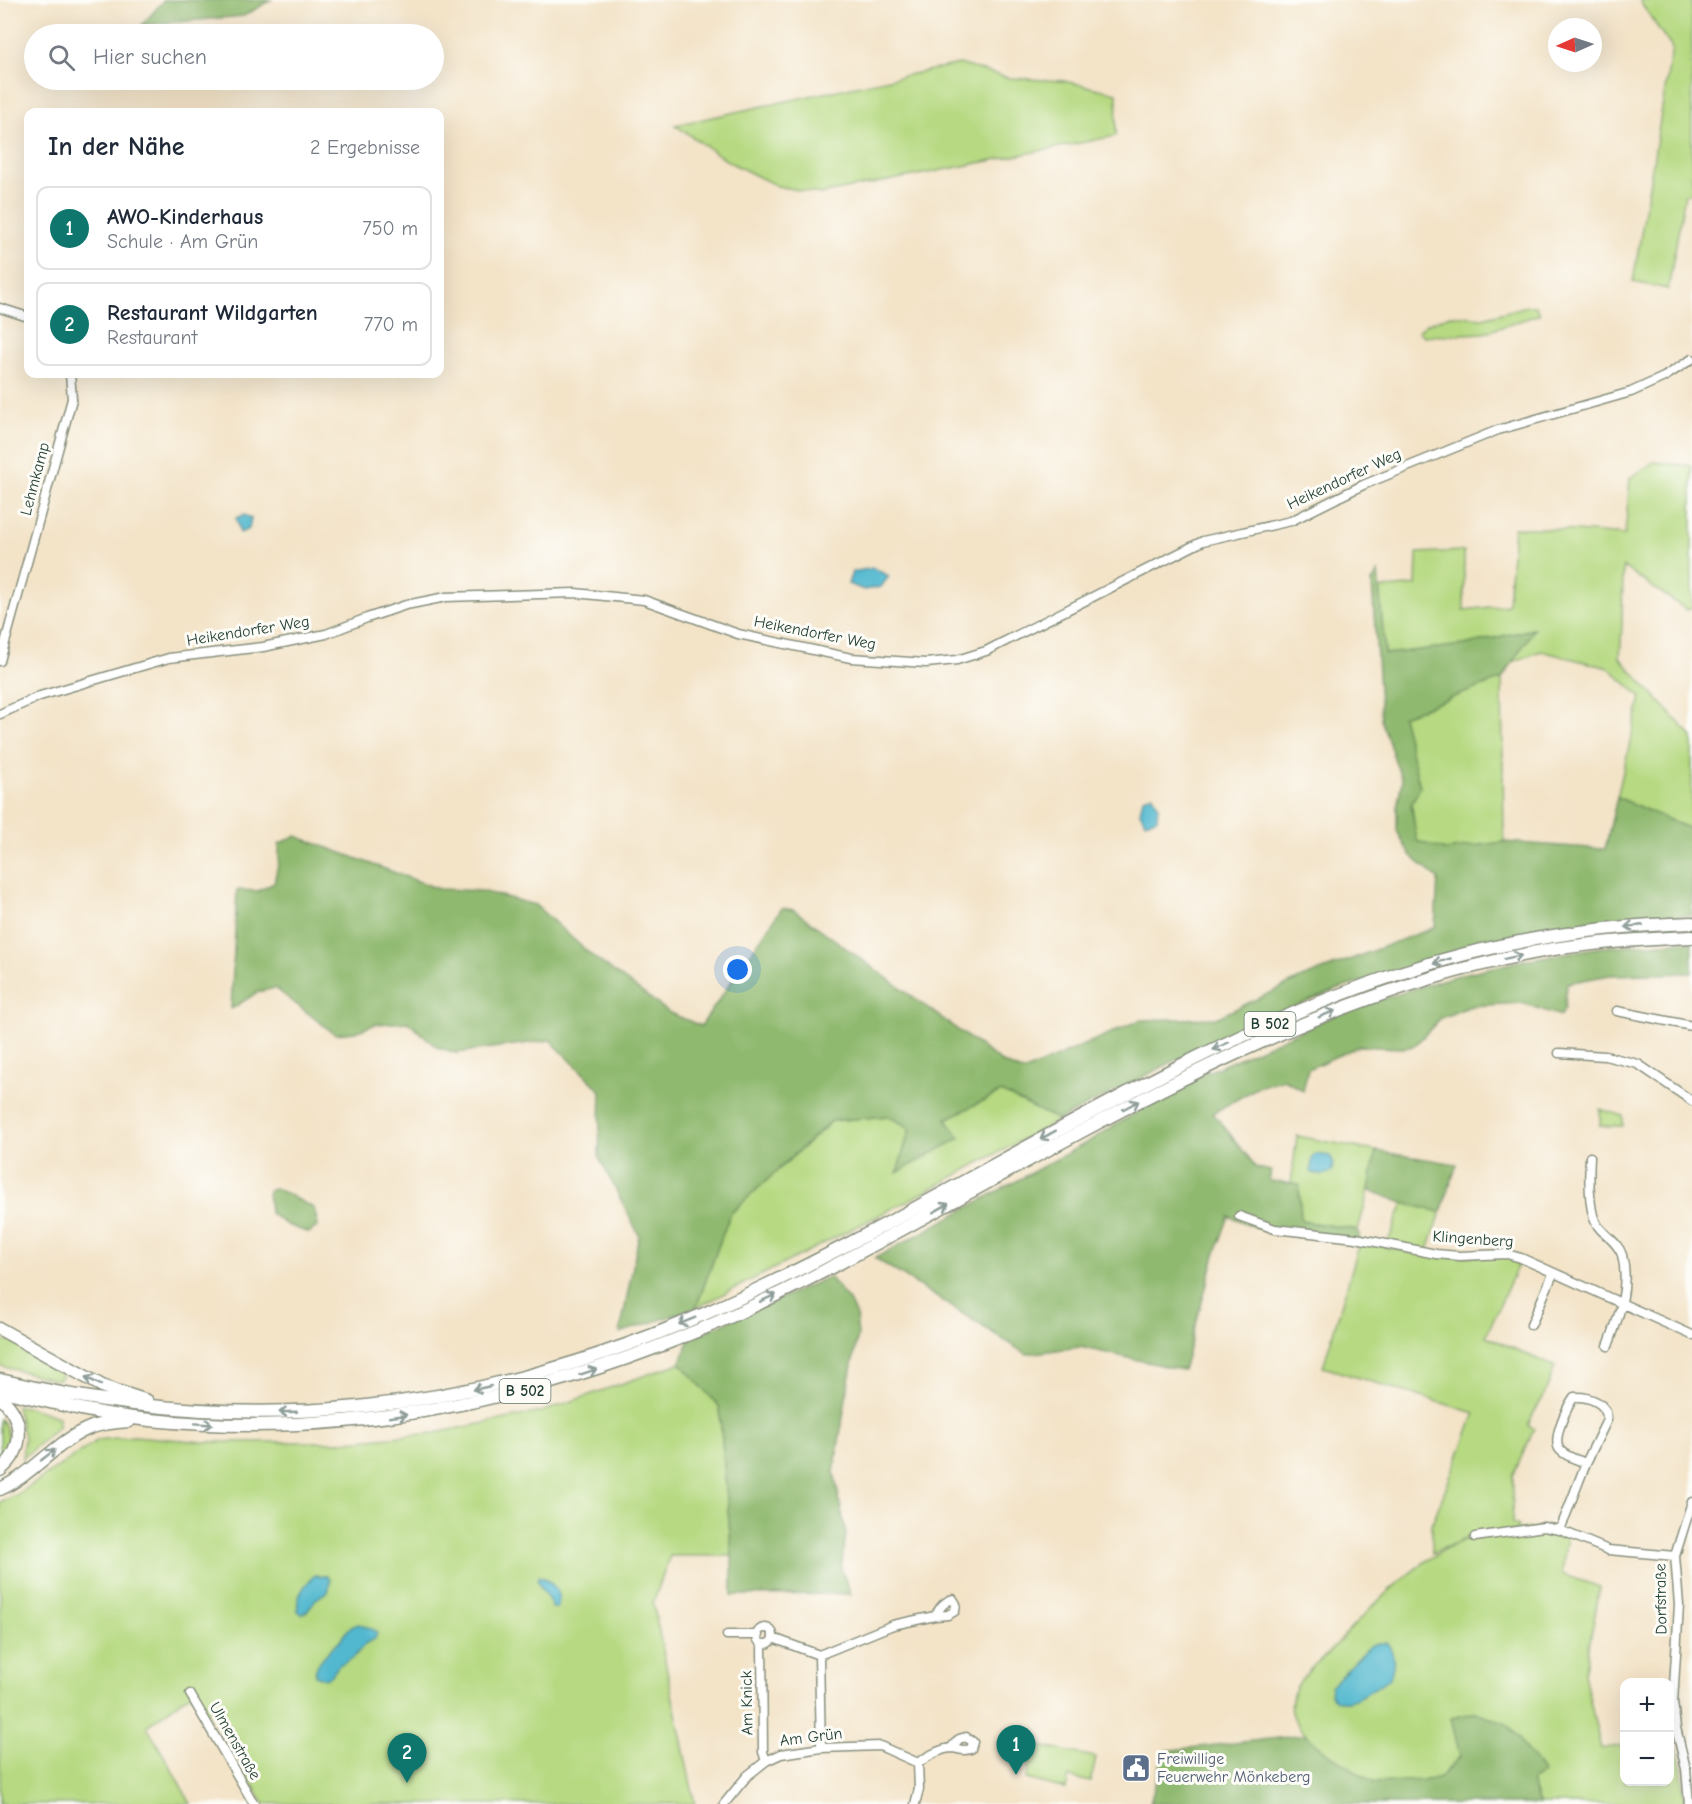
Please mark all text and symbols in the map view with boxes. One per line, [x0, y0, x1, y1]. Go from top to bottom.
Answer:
north arrow [1548, 18, 1602, 72]
search box [24, 24, 444, 90]
icon: search [45, 41, 78, 74]
text: Hier suchen [93, 44, 207, 70]
text: In der Nähe [48, 132, 185, 162]
text: 2 Ergebnisse [310, 136, 420, 159]
text: AWO-Kinderhaus [107, 204, 263, 230]
text: 1 [66, 217, 73, 240]
text: 750 m [362, 217, 418, 240]
text: Schule · Am Grün [107, 230, 258, 253]
text: Restaurant Wildgarten [107, 300, 318, 326]
text: 2 [65, 313, 74, 336]
text: 770 m [364, 313, 418, 336]
text: Restaurant [107, 326, 197, 349]
street label: Lehmkamp [17, 440, 53, 518]
street label: Heikendorfer Weg [1284, 445, 1404, 513]
street label: Heikendorfer Weg [185, 612, 311, 650]
street label: Heikendorfer Weg [752, 612, 878, 654]
one-way arrow [1624, 921, 1644, 932]
one-way arrow [1503, 951, 1522, 963]
your location [723, 955, 752, 984]
one-way arrow [1433, 955, 1452, 967]
one-way arrow [1317, 1008, 1335, 1019]
road number: B 502 [1244, 1012, 1296, 1036]
one-way arrow [1213, 1040, 1231, 1052]
one-way arrow [1122, 1099, 1139, 1111]
one-way arrow [1040, 1129, 1057, 1141]
one-way arrow [932, 1202, 949, 1214]
street label: Klingenberg [1432, 1227, 1514, 1251]
one-way arrow [759, 1292, 777, 1304]
one-way arrow [678, 1316, 696, 1327]
one-way arrow [578, 1366, 597, 1377]
one-way arrow [84, 1375, 102, 1387]
road number: B 502 [500, 1379, 550, 1403]
one-way arrow [472, 1383, 492, 1394]
one-way arrow [279, 1407, 299, 1418]
one-way arrow [388, 1411, 408, 1422]
one-way arrow [193, 1419, 213, 1430]
one-way arrow [39, 1449, 55, 1462]
street label: Dorfstraße [1651, 1563, 1671, 1635]
street label: Am Knick [737, 1670, 757, 1736]
map controls [1620, 1678, 1674, 1786]
button: + [1620, 1678, 1674, 1732]
street label: Ulmenstraße [206, 1699, 264, 1783]
street label: Am Grün [779, 1724, 843, 1750]
pin: 1 [996, 1726, 1036, 1775]
button: − [1620, 1732, 1674, 1786]
pin: 2 [388, 1734, 426, 1783]
place label: Freiwillige Feuerwehr Mönkeberg [1157, 1750, 1311, 1786]
public building icon: Freiwillige Feuerwehr Mönkeberg [1120, 1752, 1152, 1784]

